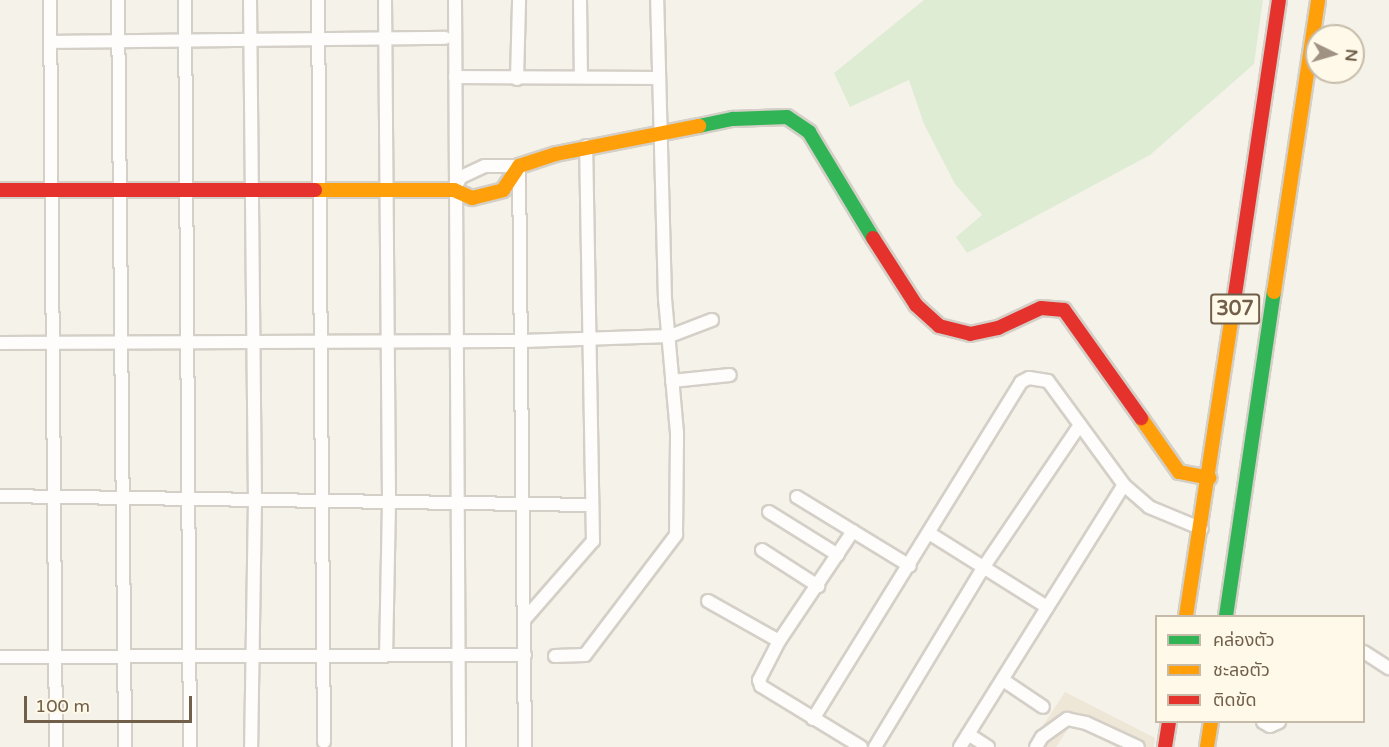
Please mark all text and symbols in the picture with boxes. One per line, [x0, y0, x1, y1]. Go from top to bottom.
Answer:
north arrow [1305, 24, 1365, 84]
text: N [1340, 48, 1361, 63]
road number: 307 [1210, 292, 1260, 326]
legend [1155, 615, 1365, 723]
text: คล่องตัว [1213, 629, 1275, 651]
text: ชะลอตัว [1213, 659, 1270, 681]
scale bar [27, 684, 195, 722]
text: ติดขัด [1213, 689, 1256, 711]
text: 100 m [35, 695, 90, 717]

